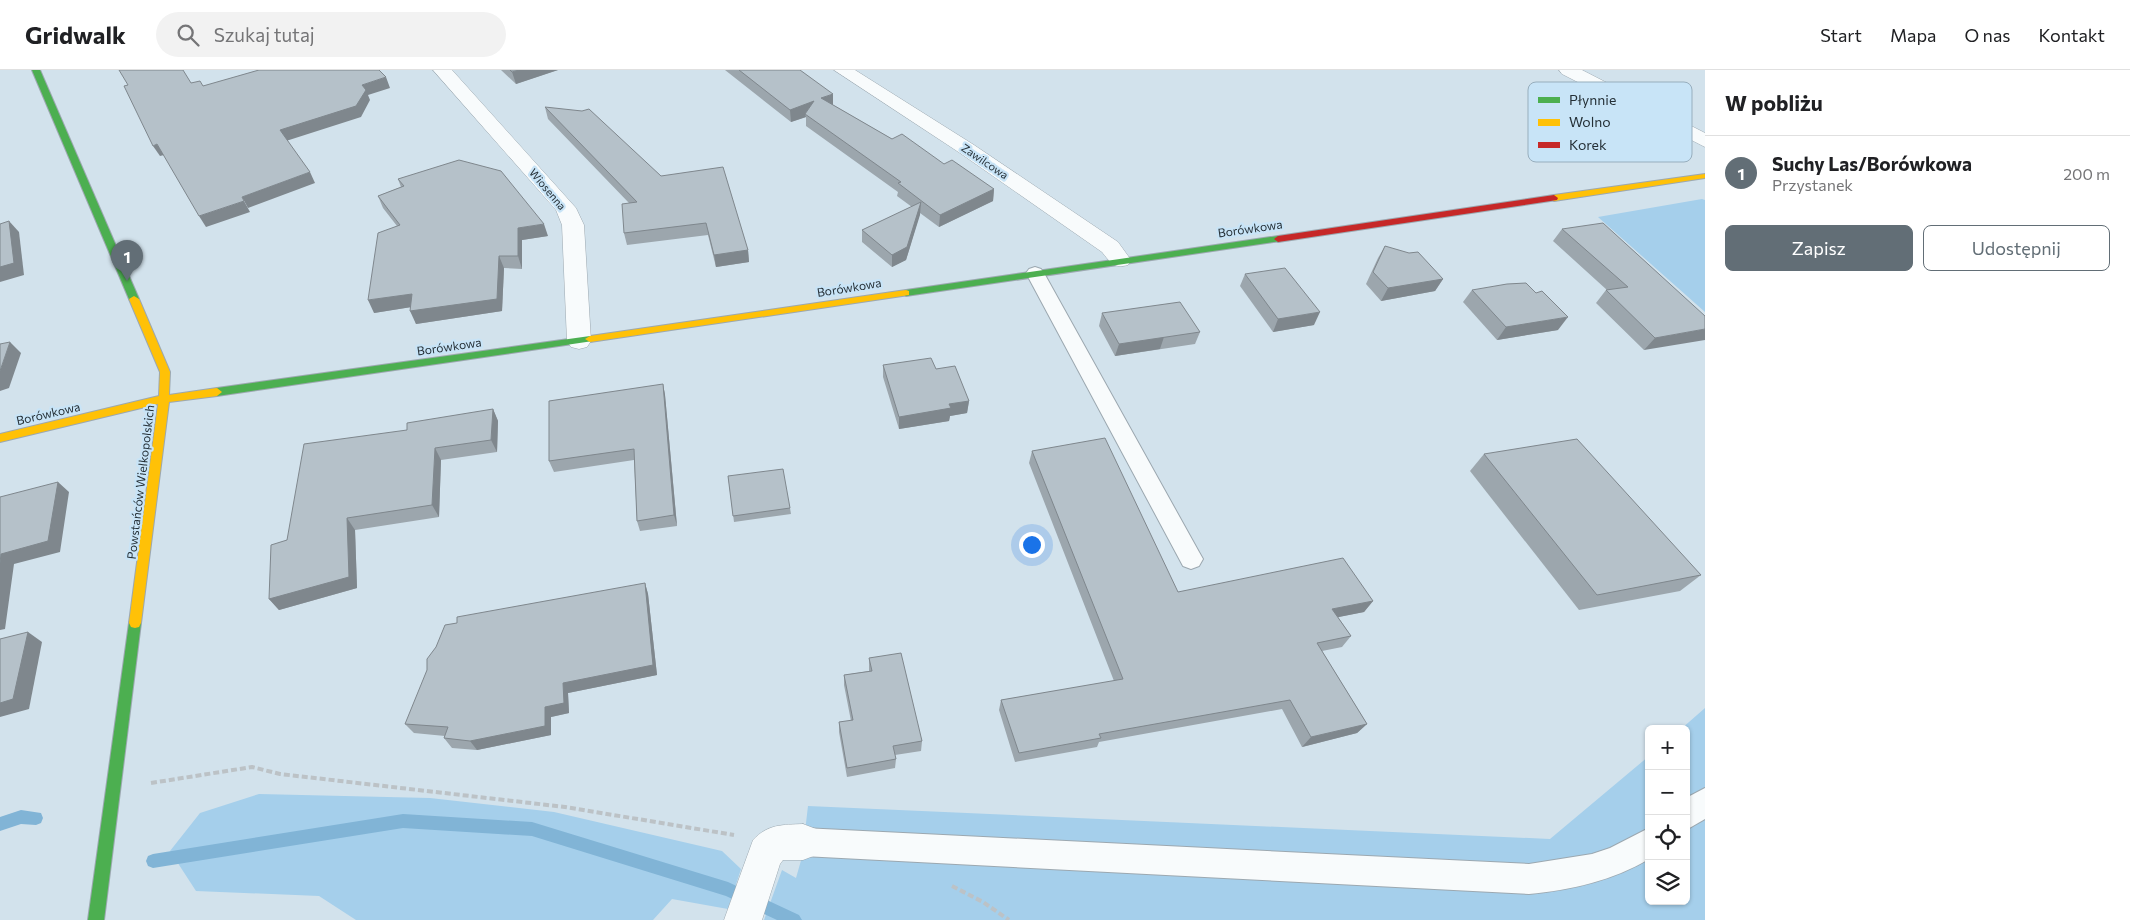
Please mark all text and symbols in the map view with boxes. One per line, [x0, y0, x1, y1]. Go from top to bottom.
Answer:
search box [156, 12, 506, 57]
text: Gridwalk [25, 20, 126, 49]
icon: search [174, 21, 202, 49]
text: Szukaj tutaj [214, 23, 315, 46]
text: Start [1820, 24, 1862, 46]
text: Mapa [1890, 24, 1936, 46]
text: O nas [1964, 24, 2011, 46]
text: Kontakt [2039, 24, 2105, 46]
legend [1528, 82, 1692, 162]
text: W pobliżu [1725, 90, 1823, 115]
text: Płynnie [1569, 91, 1616, 108]
text: Wolno [1569, 113, 1611, 130]
text: Korek [1569, 136, 1607, 153]
street label: Zawilcowa [959, 141, 1011, 181]
text: Suchy Las/Borówkowa [1772, 152, 1972, 175]
text: 1 [1737, 164, 1745, 183]
text: 200 m [2063, 164, 2110, 183]
street label: Wiosenna [527, 166, 569, 212]
text: Przystanek [1772, 175, 1853, 194]
street label: Borówkowa [1217, 217, 1283, 239]
button: Zapisz [1725, 225, 1913, 271]
button: Udostępnij [1923, 225, 2110, 271]
pin: 1 [111, 240, 143, 281]
street label: Borówkowa [816, 275, 882, 299]
street label: Borówkowa [416, 335, 482, 357]
street label: Borówkowa [15, 399, 81, 427]
street label: Powstańców Wielkopolskich [124, 404, 156, 560]
your location [1019, 532, 1045, 558]
map controls [1645, 725, 1690, 905]
button: + [1645, 725, 1690, 770]
button: − [1645, 770, 1690, 815]
button: locate [1645, 815, 1690, 860]
button: layers [1645, 860, 1690, 905]

